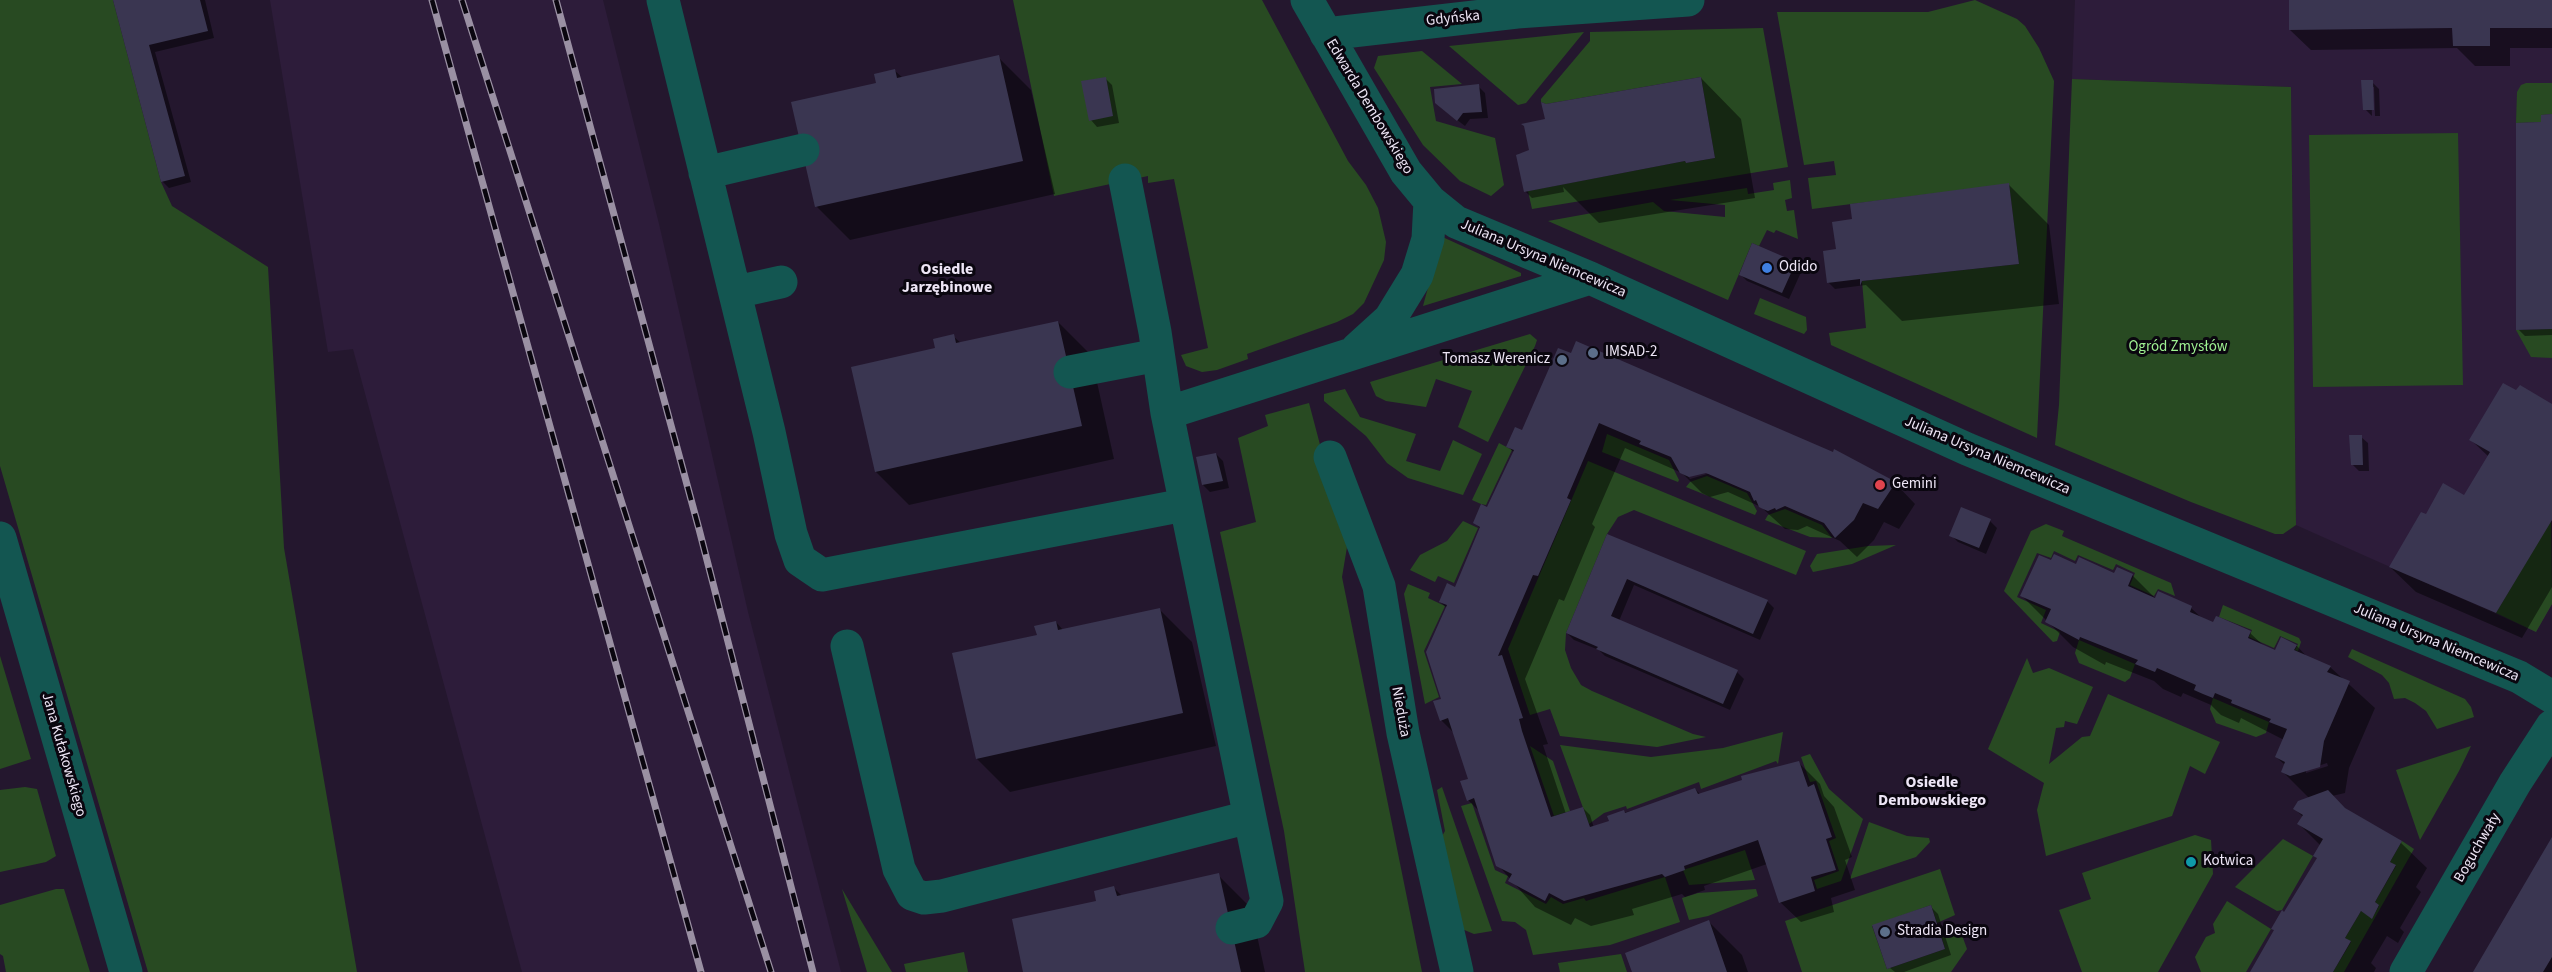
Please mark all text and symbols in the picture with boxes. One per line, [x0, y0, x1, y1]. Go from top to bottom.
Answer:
street label: Gdyńska [1425, 7, 1481, 31]
street label: Edwarda Dembowskiego [1321, 36, 1417, 178]
street label: Juliana Ursyna Niemcewicza [1457, 216, 1629, 302]
place label: Odido [1779, 259, 1817, 277]
district label: Osiedle Jarzębinowe [902, 260, 992, 298]
marker: Odido [1760, 261, 1774, 275]
park label: Ogród Zmysłów [2128, 339, 2228, 357]
place label: IMSAD-2 [1605, 344, 1657, 362]
marker: IMSAD-2 [1586, 346, 1600, 360]
place label: Tomasz Werenicz [1442, 351, 1550, 369]
marker: Tomasz Werenicz [1555, 353, 1569, 367]
street label: Juliana Ursyna Niemcewicza [1901, 413, 2073, 499]
place label: Gemini [1892, 476, 1937, 494]
marker: Gemini [1873, 478, 1887, 492]
street label: Juliana Ursyna Niemcewicza [2350, 600, 2522, 686]
street label: Nieduża [1387, 685, 1413, 739]
street label: Jana Kułakowskiego [37, 691, 89, 819]
district label: Osiedle Dembowskiego [1878, 773, 1986, 811]
street label: Boguchwały [2451, 810, 2505, 886]
place label: Kotwica [2203, 853, 2253, 871]
marker: Kotwica [2184, 855, 2198, 869]
place label: Stradia Design [1897, 923, 1987, 941]
marker: Stradia Design [1878, 925, 1892, 939]

